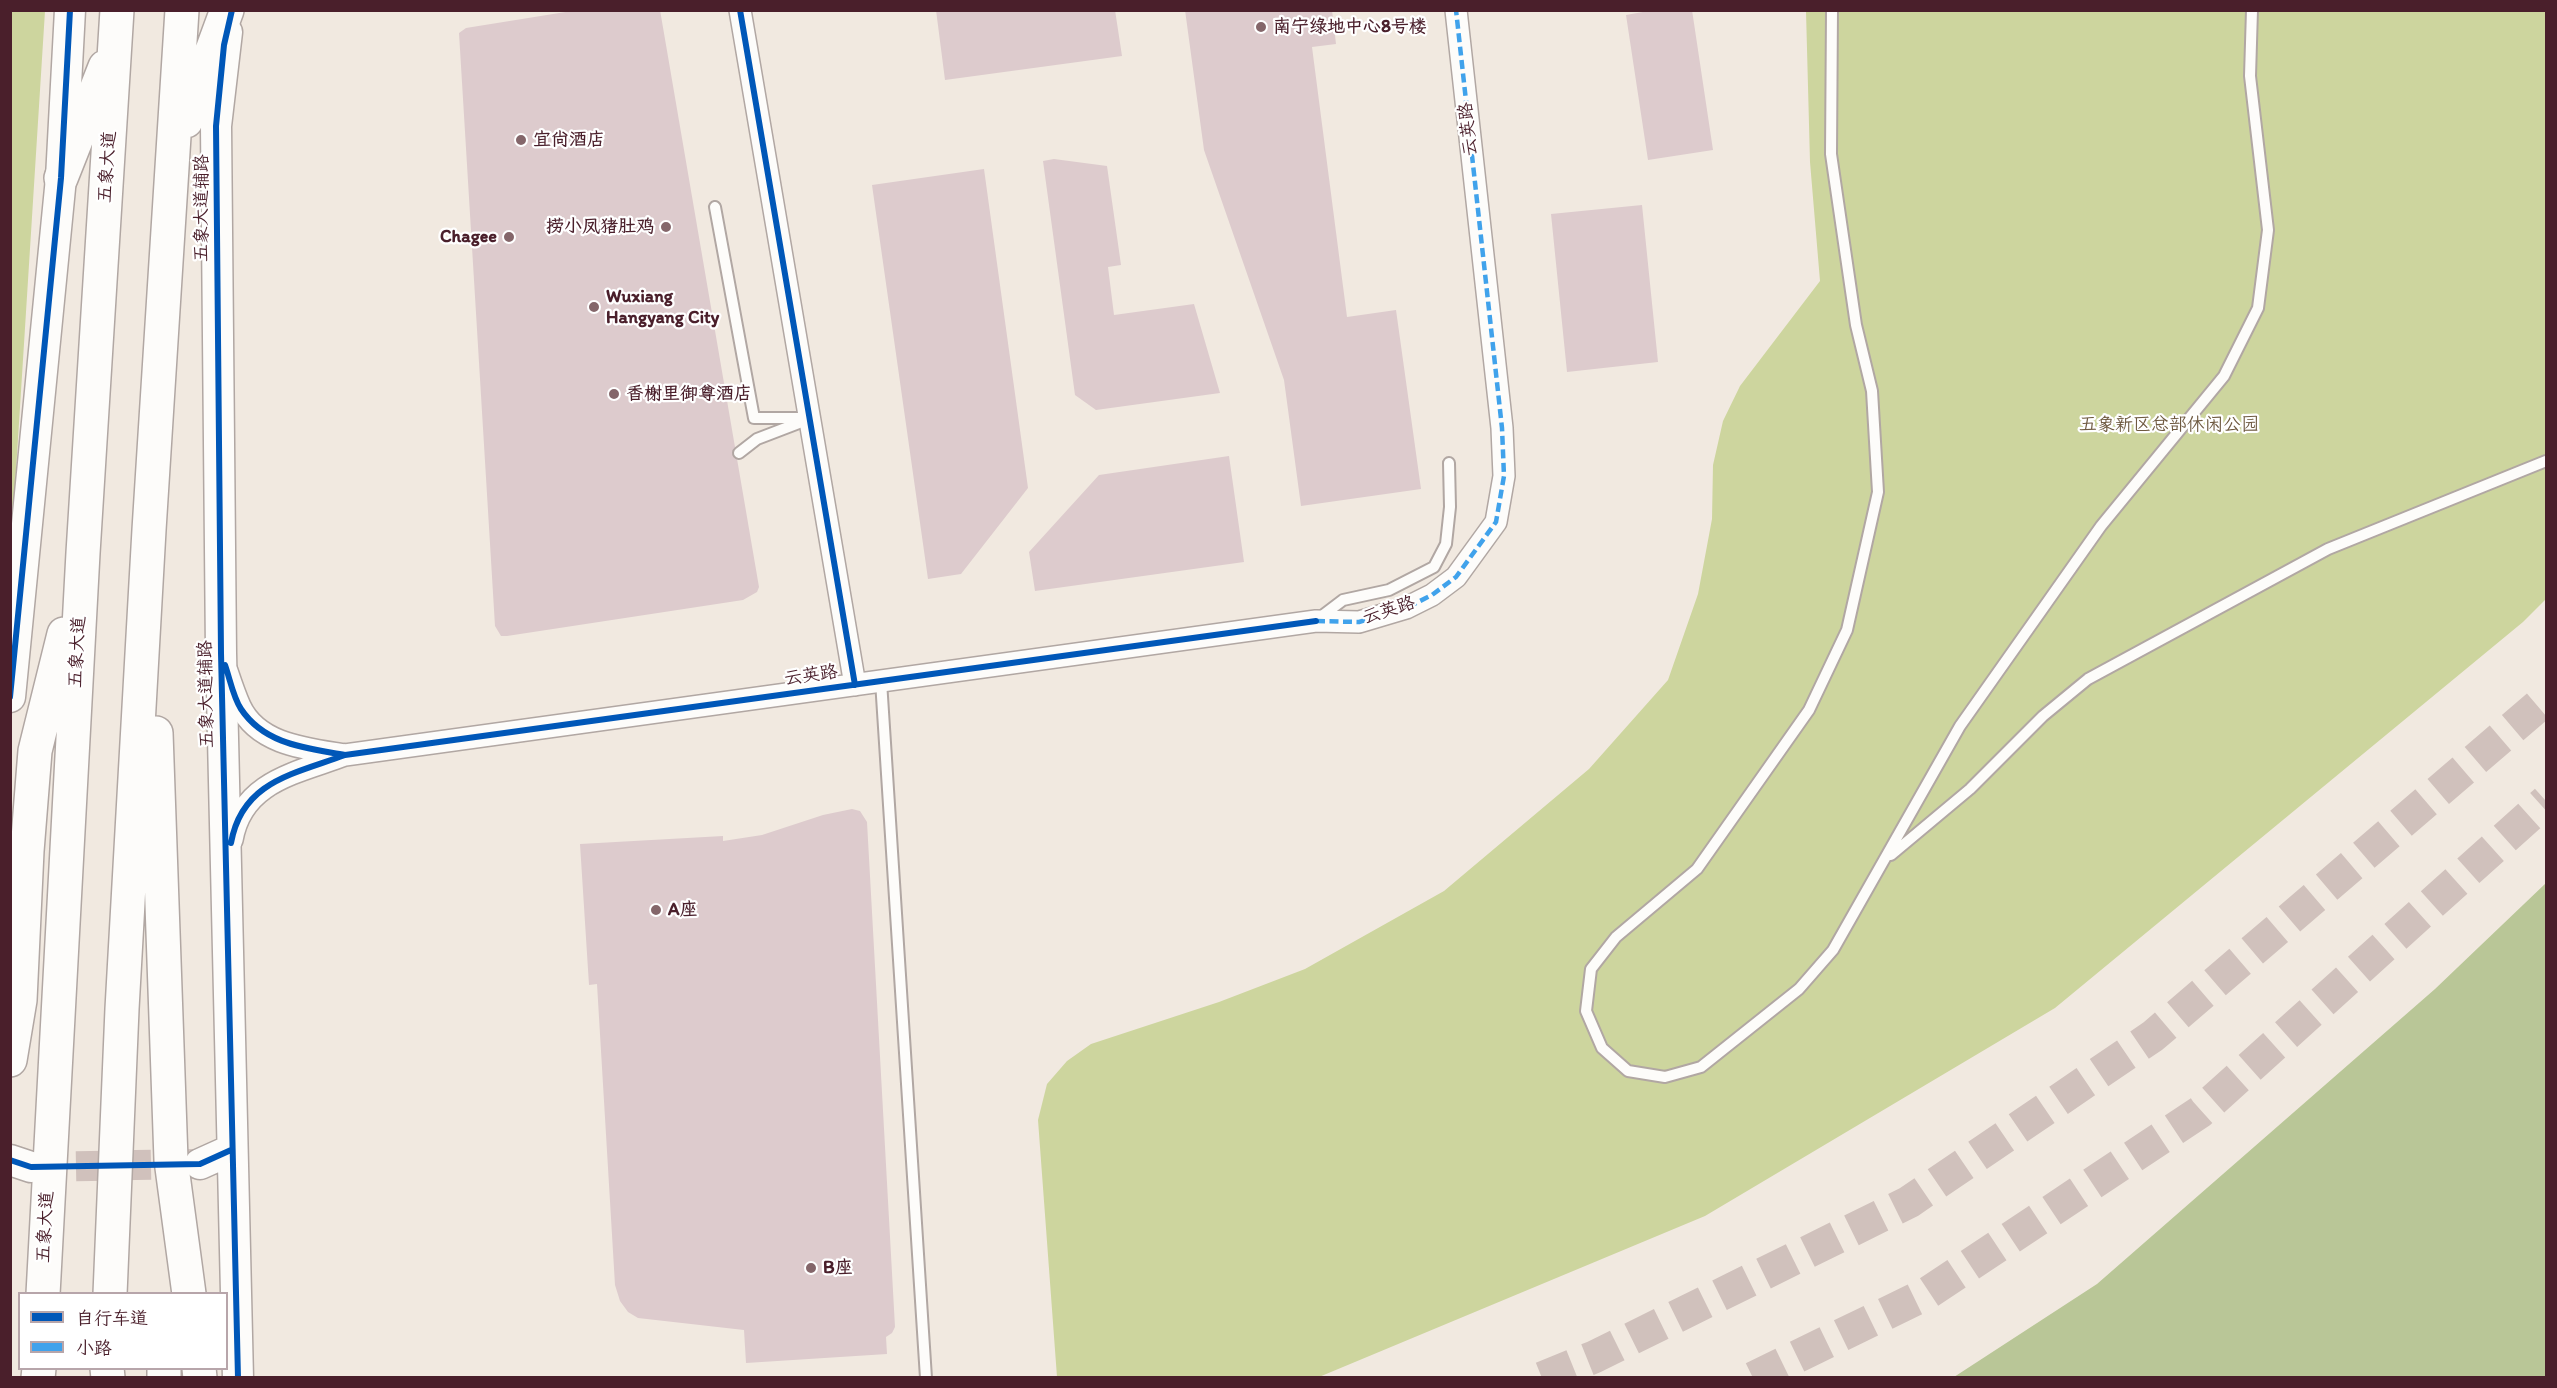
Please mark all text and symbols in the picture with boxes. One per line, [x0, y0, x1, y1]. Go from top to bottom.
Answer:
place label: 南宁绿地中心8号楼 [1273, 16, 1427, 38]
marker: 南宁绿地中心8号楼 [1254, 20, 1268, 34]
street label: 云英路 [1455, 101, 1483, 157]
place label: 宜尚酒店 [533, 129, 605, 151]
street label: 五象大道 [95, 130, 121, 204]
marker: 宜尚酒店 [514, 133, 528, 147]
street label: 五象大道辅路 [191, 154, 213, 262]
place label: 捞小凤猪肚鸡 [546, 216, 654, 238]
marker: 捞小凤猪肚鸡 [659, 220, 673, 234]
place label: Chagee [440, 226, 497, 248]
marker: Chagee [502, 230, 516, 244]
place label: Wuxiang Hangyang City [606, 286, 719, 328]
marker: Wuxiang Hangyang City [587, 300, 601, 314]
place label: 香榭里御尊酒店 [626, 383, 752, 405]
marker: 香榭里御尊酒店 [607, 387, 621, 401]
park label: 五象新区总部休闲公园 [2079, 414, 2259, 436]
street label: 云英路 [1360, 592, 1418, 630]
street label: 五象大道 [65, 615, 91, 689]
street label: 五象大道辅路 [195, 640, 219, 748]
street label: 云英路 [783, 662, 839, 690]
place label: A座 [668, 899, 698, 921]
marker: A座 [649, 903, 663, 917]
street label: 五象大道 [33, 1190, 59, 1264]
place label: B座 [823, 1257, 853, 1279]
marker: B座 [804, 1261, 818, 1275]
legend [18, 1292, 228, 1370]
text: 自行车道 [76, 1307, 148, 1329]
text: 小路 [76, 1337, 112, 1359]

